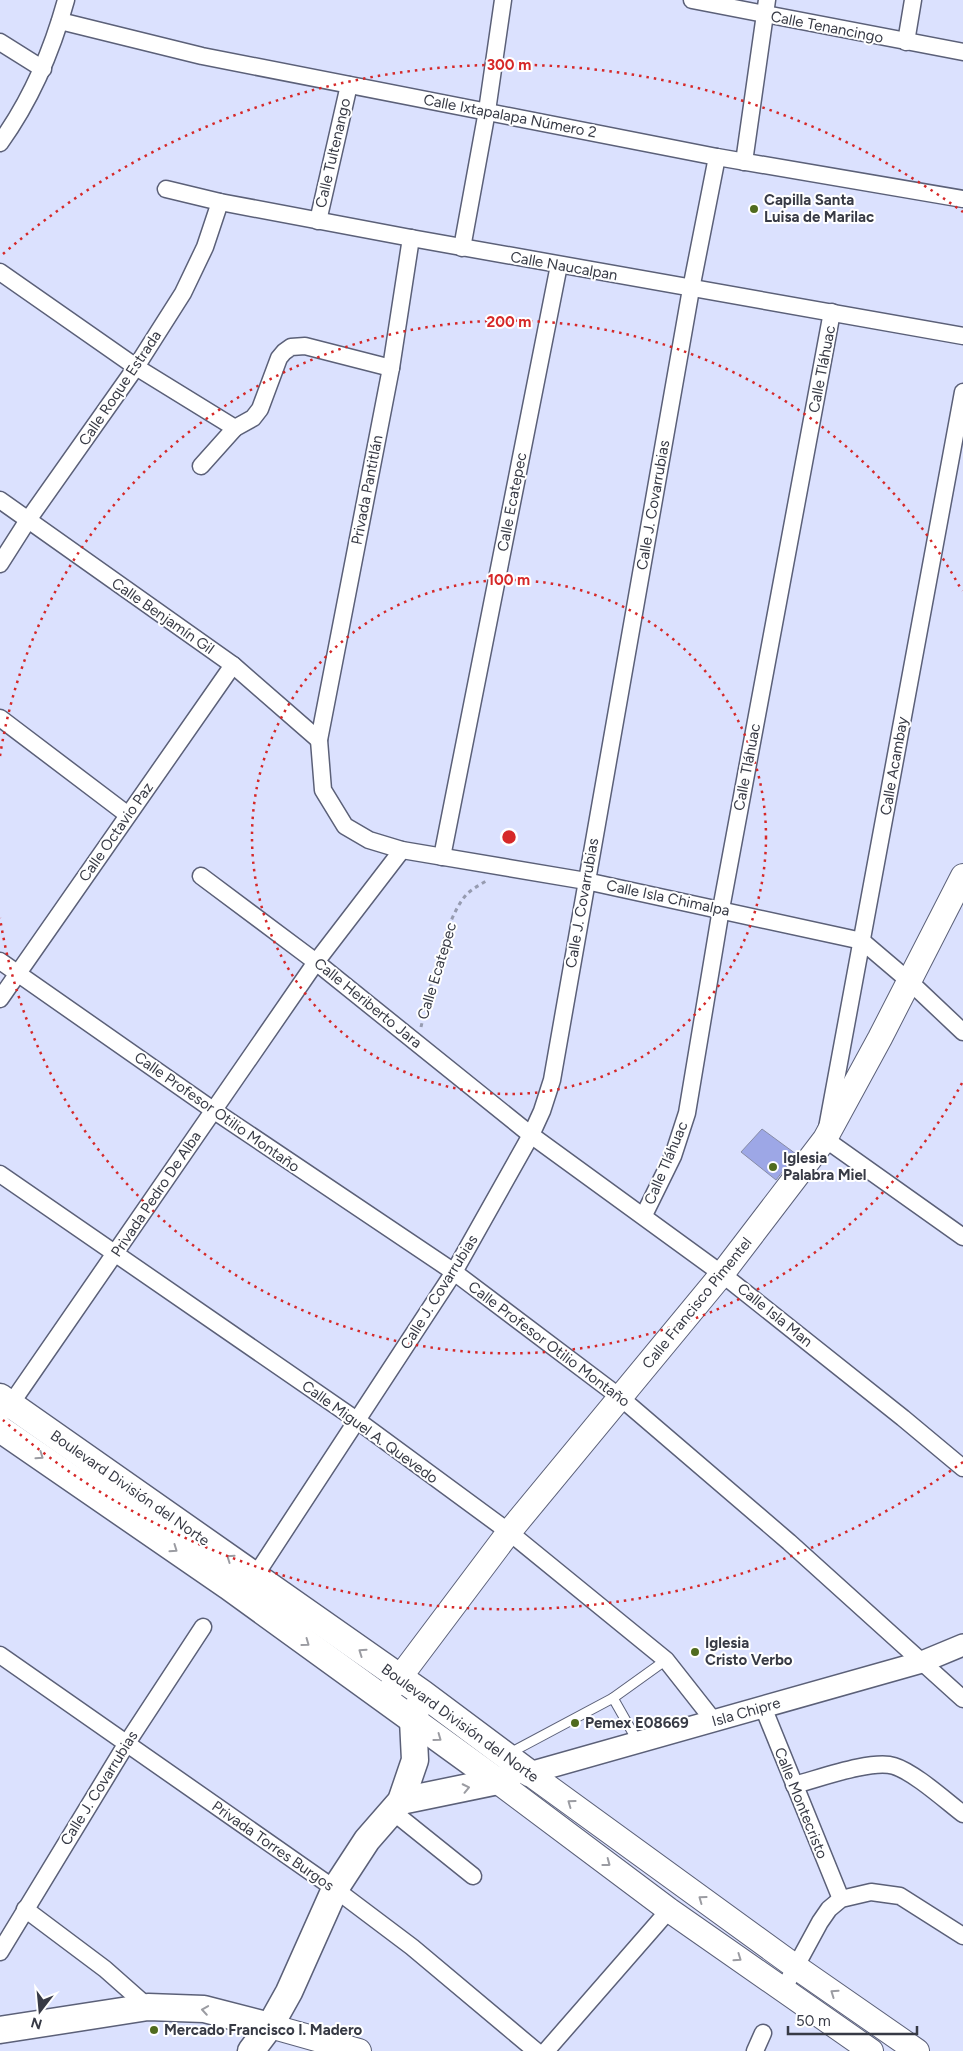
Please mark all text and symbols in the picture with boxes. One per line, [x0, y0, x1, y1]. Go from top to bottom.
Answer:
street label: Calle Tenancingo [769, 7, 885, 47]
text: 300 m [487, 56, 531, 74]
street label: Calle Ixtapalapa Número 2 [422, 90, 598, 142]
street label: Calle Tultenango [312, 96, 354, 210]
place label: Capilla Santa Luisa de Marilac [764, 191, 874, 226]
marker: Capilla Santa Luisa de Marilac [748, 203, 760, 215]
street label: Calle Naucalpan [509, 248, 619, 284]
text: 200 m [487, 313, 531, 331]
street label: Calle Tláhuac [805, 324, 839, 414]
street label: Calle Roque Estrada [75, 327, 165, 449]
street label: Privada Pantitlán [348, 434, 386, 546]
street label: Calle J. Covarrubias [633, 439, 673, 571]
street label: Calle Ecatepec [494, 451, 530, 553]
text: 100 m [488, 571, 530, 589]
street label: Calle Benjamín Gil [108, 574, 218, 658]
street label: Calle Acambay [876, 715, 912, 817]
street label: Calle Tláhuac [730, 722, 764, 812]
street label: Calle Octavio Paz [75, 779, 157, 885]
centre of rings [500, 828, 518, 846]
street label: Calle J. Covarrubias [562, 837, 602, 969]
street label: Calle Isla Chimalpa [605, 876, 731, 920]
street label: Calle Ecatepec [414, 920, 460, 1022]
street label: Calle Heriberto Jara [311, 954, 425, 1052]
street label: Calle Profesor Otilio Montaño [131, 1048, 303, 1176]
street label: Calle Tláhuac [640, 1119, 692, 1207]
street label: Privada Pedro De Alba [107, 1128, 205, 1260]
place label: Iglesia Palabra Miel [783, 1149, 867, 1184]
marker: Iglesia Palabra Miel [767, 1161, 779, 1173]
street label: Calle J. Covarrubias [397, 1231, 481, 1353]
street label: Calle Francisco Pimentel [638, 1234, 756, 1372]
street label: Calle Profesor Otilio Montaño [465, 1277, 634, 1411]
street label: Calle Isla Man [734, 1279, 816, 1351]
street label: Calle Miguel A. Quevedo [298, 1377, 442, 1488]
street label: Boulevard División del Norte [47, 1426, 213, 1550]
one-way arrow [34, 1450, 44, 1459]
one-way arrow [168, 1543, 178, 1552]
one-way arrow [226, 1555, 235, 1564]
place label: Iglesia Cristo Verbo [705, 1634, 793, 1669]
one-way arrow [300, 1637, 310, 1646]
marker: Iglesia Cristo Verbo [689, 1646, 701, 1658]
one-way arrow [358, 1649, 368, 1658]
street label: Boulevard División del Norte [378, 1660, 542, 1786]
street label: Isla Chipre [710, 1694, 782, 1730]
place label: Pemex E08669 [585, 1714, 689, 1732]
marker: Pemex E08669 [569, 1717, 581, 1729]
street label: Calle J. Covarrubias [57, 1727, 141, 1849]
one-way arrow [432, 1732, 442, 1741]
street label: Calle Montecristo [770, 1745, 832, 1862]
one-way arrow [462, 1783, 471, 1794]
street label: Privada Torres Burgos [209, 1797, 337, 1895]
one-way arrow [567, 1800, 577, 1809]
one-way arrow [601, 1857, 611, 1866]
one-way arrow [698, 1896, 708, 1905]
one-way arrow [732, 1952, 742, 1961]
north arrow [15, 1986, 65, 2036]
one-way arrow [830, 1990, 840, 1999]
scale bar [788, 2004, 917, 2036]
one-way arrow [201, 2005, 209, 2016]
text: 50 m [796, 2012, 831, 2030]
text: N [29, 2013, 44, 2033]
place label: Mercado Francisco I. Madero [164, 2021, 363, 2039]
marker: Mercado Francisco I. Madero [148, 2024, 160, 2036]

